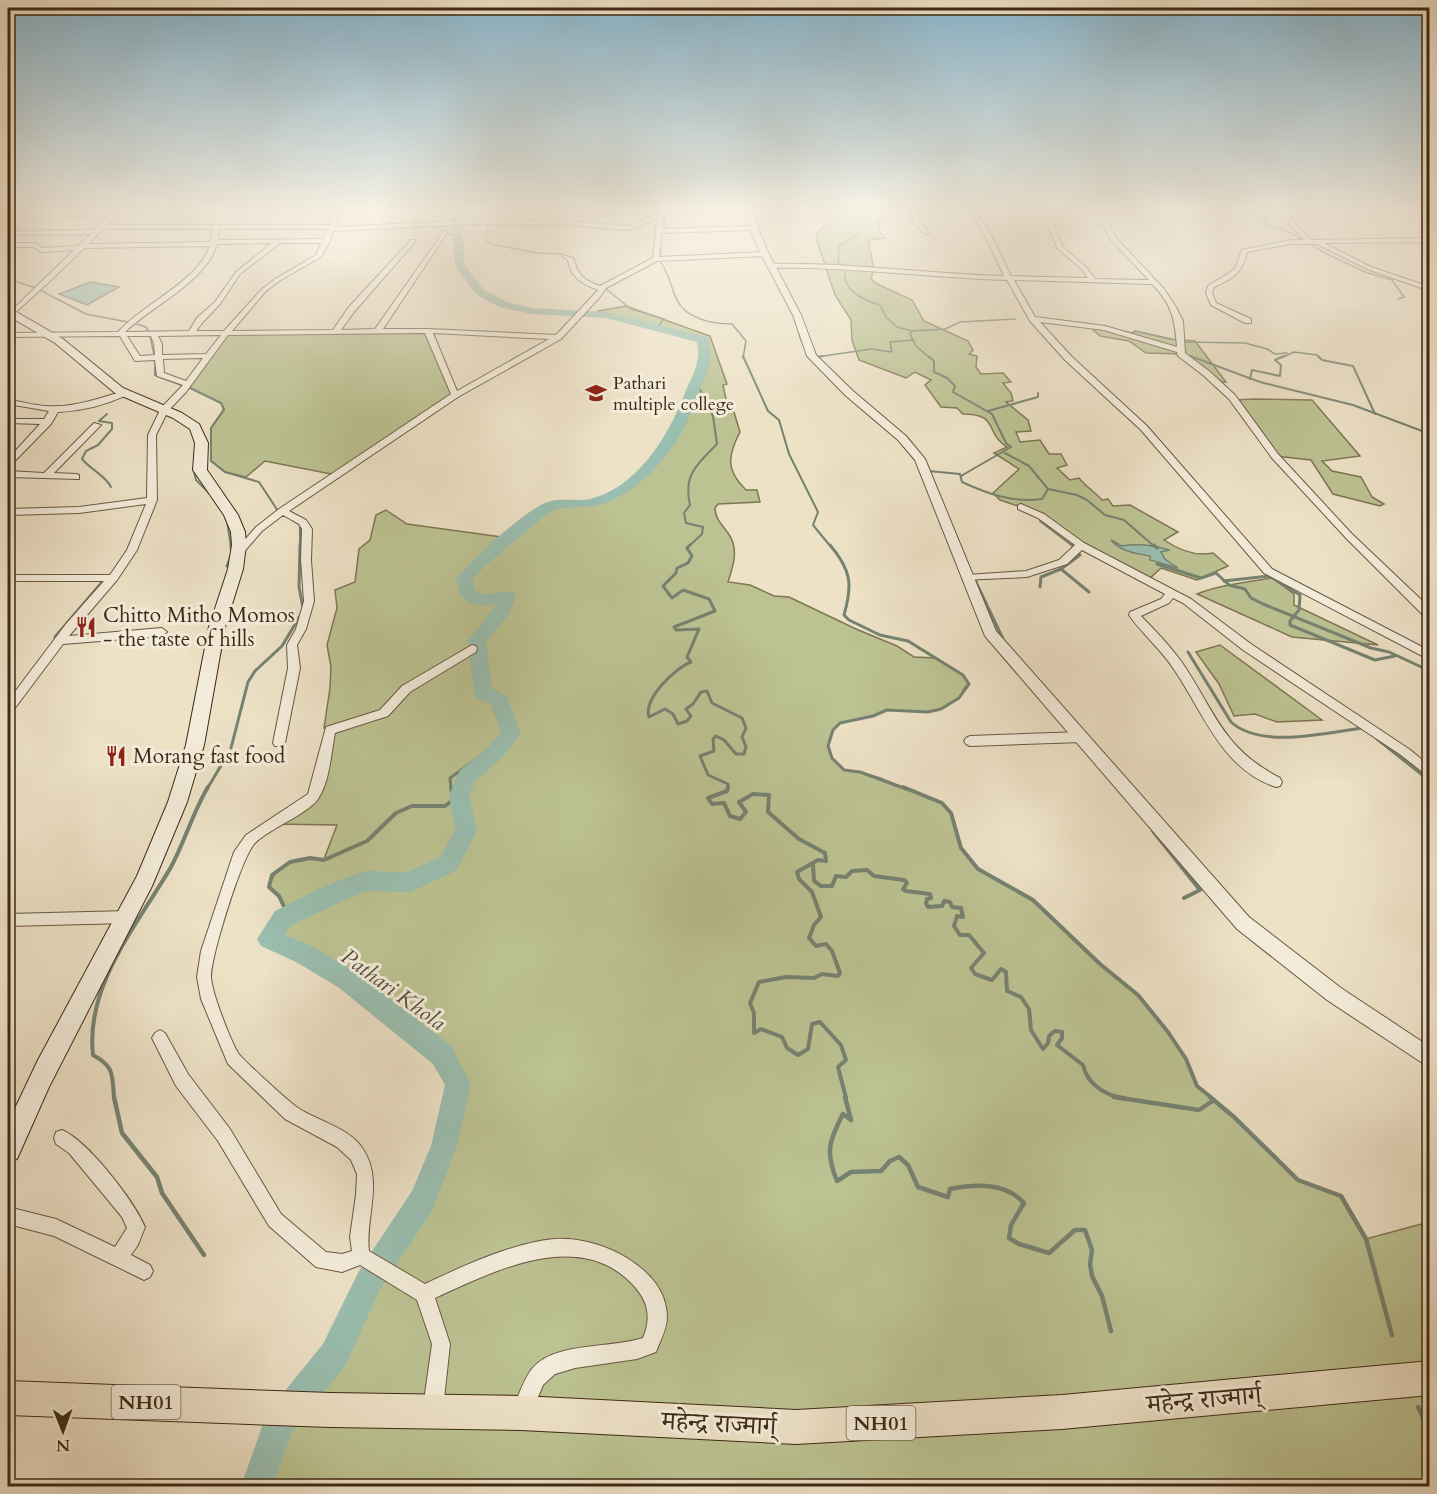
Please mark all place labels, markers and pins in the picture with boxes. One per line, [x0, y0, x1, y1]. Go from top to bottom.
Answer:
place label: Pathari multiple college [613, 371, 734, 417]
school or university icon: Pathari multiple college [584, 381, 608, 405]
place label: Chitto Mitho Momos - the taste of hills [103, 601, 295, 654]
restaurant icon: Chitto Mitho Momos - the taste of hills [74, 615, 98, 639]
place label: Morang fast food [133, 742, 285, 771]
restaurant icon: Morang fast food [104, 744, 128, 768]

